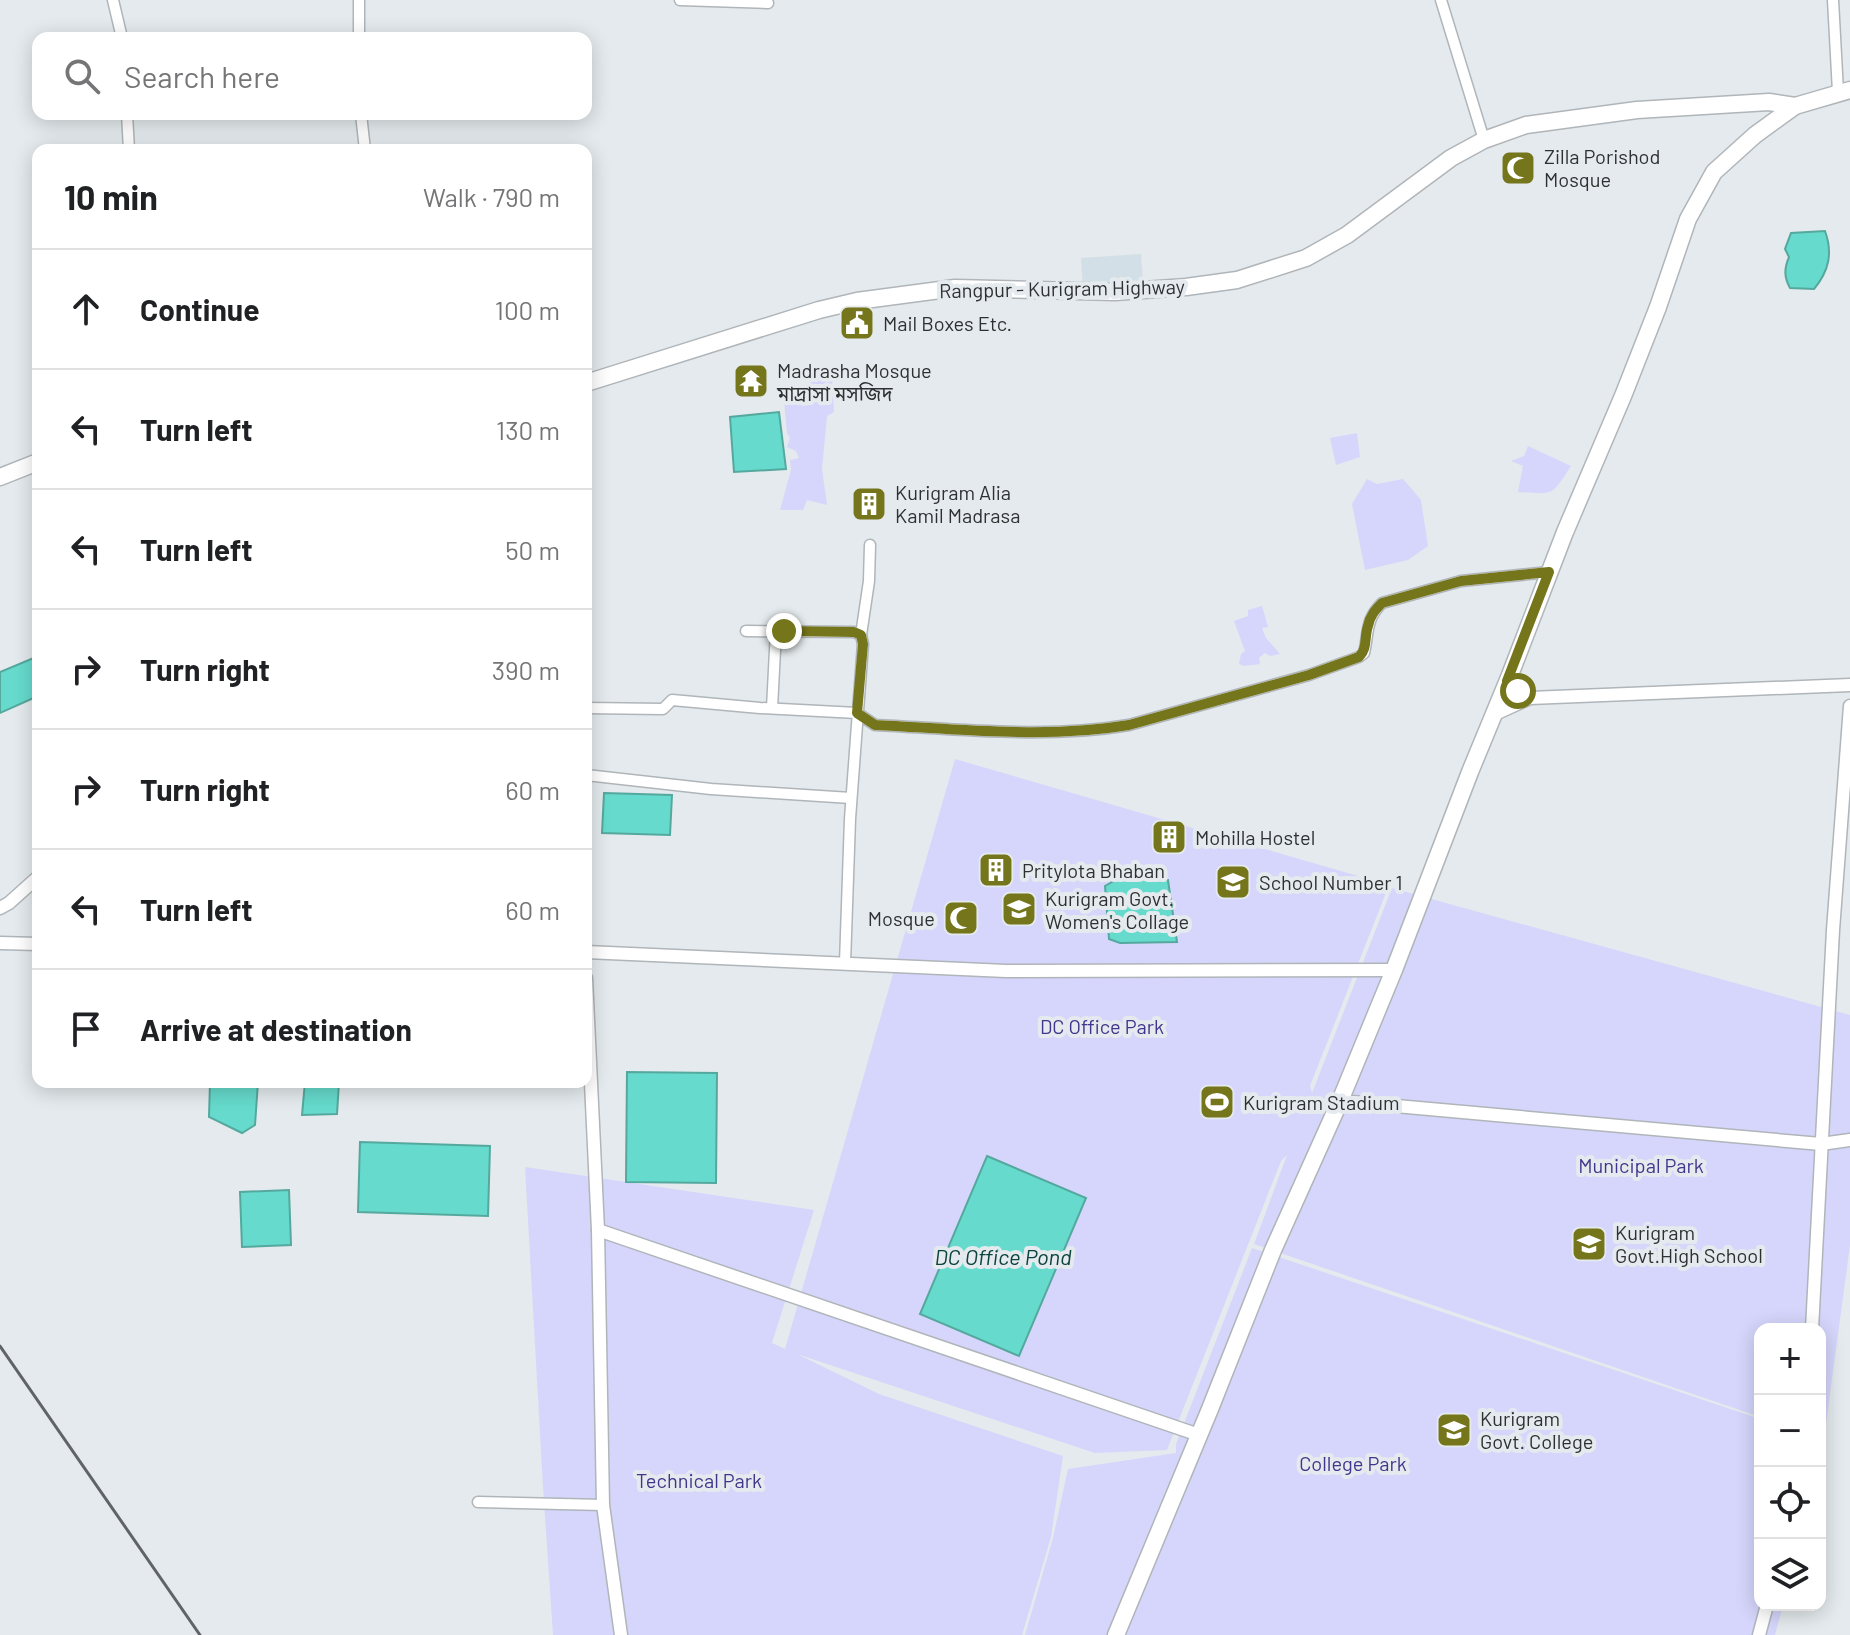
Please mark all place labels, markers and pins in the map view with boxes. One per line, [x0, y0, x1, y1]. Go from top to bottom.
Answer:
place label: Zilla Porishod Mosque [1544, 144, 1660, 191]
mosque icon: Zilla Porishod Mosque [1499, 149, 1537, 187]
public building icon: Mail Boxes Etc. [838, 304, 876, 342]
place label: Mail Boxes Etc. [883, 311, 1012, 335]
place label: Madrasha Mosque মাদ্রাসা মসজিদ [776, 358, 932, 405]
temple icon: Madrasha Mosque মাদ্রাসা মসজিদ [732, 362, 770, 400]
place label: Kurigram Alia Kamil Madrasa [895, 480, 1020, 527]
building icon: Kurigram Alia Kamil Madrasa [850, 485, 888, 523]
building icon: Mohilla Hostel [1150, 818, 1188, 856]
place label: Mohilla Hostel [1195, 825, 1315, 849]
building icon: Pritylota Bhaban [977, 851, 1015, 889]
place label: Pritylota Bhaban [1022, 858, 1165, 882]
school or university icon: School Number 1 [1214, 863, 1252, 901]
place label: School Number 1 [1259, 870, 1403, 894]
place label: Kurigram Govt. Women's Collage [1045, 886, 1189, 933]
school or university icon: Kurigram Govt. Women's Collage [1000, 890, 1038, 928]
mosque icon: Mosque [942, 899, 980, 937]
place label: Mosque [868, 906, 935, 930]
sports icon: Kurigram Stadium [1198, 1083, 1236, 1121]
place label: Kurigram Stadium [1243, 1090, 1399, 1114]
place label: Kurigram Govt.High School [1615, 1220, 1763, 1267]
school or university icon: Kurigram Govt.High School [1570, 1225, 1608, 1263]
place label: Kurigram Govt. College [1480, 1406, 1593, 1453]
school or university icon: Kurigram Govt. College [1435, 1411, 1473, 1449]

